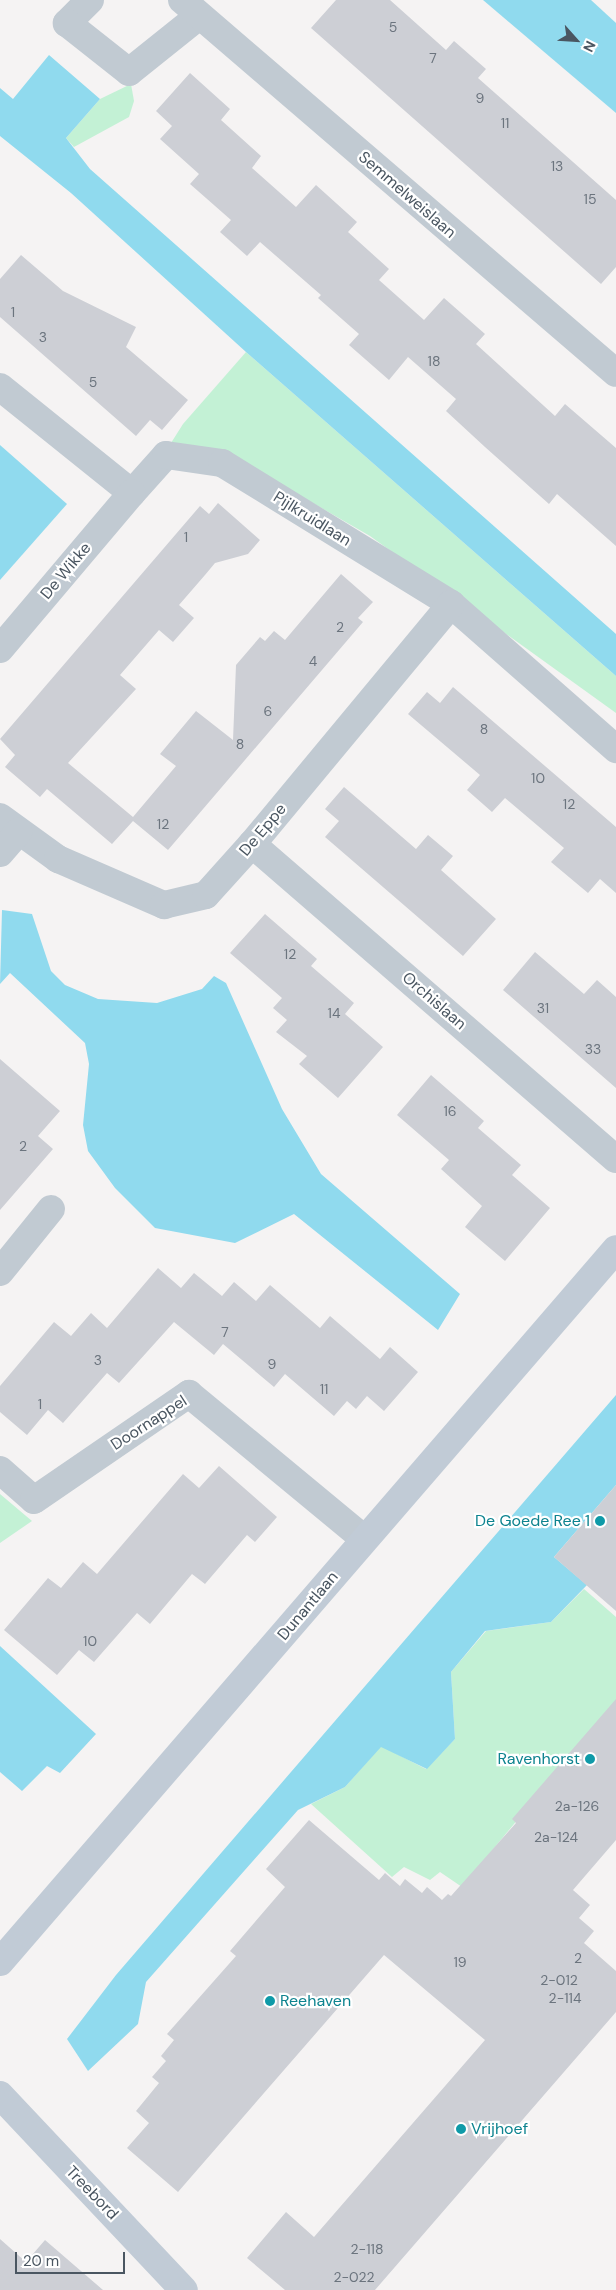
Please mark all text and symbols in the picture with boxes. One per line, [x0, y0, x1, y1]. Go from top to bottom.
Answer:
north arrow [551, 15, 601, 65]
house number: 5 [389, 19, 397, 35]
text: N [579, 38, 600, 55]
house number: 7 [429, 50, 437, 66]
house number: 9 [476, 90, 484, 106]
house number: 11 [501, 115, 509, 131]
street label: Semmelweislaan [354, 148, 460, 242]
house number: 13 [551, 158, 563, 174]
house number: 15 [584, 191, 596, 207]
house number: 1 [11, 304, 15, 320]
house number: 3 [39, 329, 47, 345]
house number: 18 [428, 353, 440, 369]
house number: 5 [89, 374, 97, 390]
street label: Pijlkruidlaan [270, 488, 354, 550]
house number: 1 [184, 529, 188, 545]
street label: De Wikke [37, 539, 95, 603]
house number: 2 [336, 619, 344, 635]
house number: 4 [309, 653, 317, 669]
house number: 6 [264, 703, 272, 719]
house number: 8 [480, 721, 488, 737]
house number: 8 [236, 736, 244, 752]
house number: 10 [531, 770, 545, 786]
house number: 12 [563, 796, 575, 812]
street label: De Eppe [236, 800, 290, 860]
house number: 12 [157, 816, 169, 832]
house number: 12 [284, 946, 296, 962]
street label: Orchislaan [398, 968, 470, 1034]
house number: 31 [537, 1000, 549, 1016]
house number: 14 [328, 1005, 340, 1021]
house number: 33 [585, 1041, 601, 1057]
house number: 16 [443, 1103, 457, 1119]
house number: 2 [19, 1138, 27, 1154]
house number: 7 [221, 1324, 229, 1340]
house number: 3 [94, 1352, 102, 1368]
house number: 9 [268, 1356, 276, 1372]
house number: 11 [320, 1381, 328, 1397]
street label: Doornappel [108, 1391, 190, 1455]
house number: 1 [38, 1396, 42, 1412]
place label: De Goede Ree 1 [475, 1511, 590, 1531]
marker: De Goede Ree 1 [594, 1515, 606, 1527]
street label: Dunantlaan [274, 1568, 342, 1644]
house number: 10 [83, 1633, 97, 1649]
place label: Ravenhorst [497, 1749, 580, 1769]
marker: Ravenhorst [584, 1753, 596, 1765]
house number: 2a-126 [555, 1798, 599, 1814]
house number: 2a-124 [534, 1829, 578, 1845]
house number: 2 [574, 1950, 582, 1966]
house number: 19 [453, 1954, 467, 1970]
house number: 2-012 [540, 1972, 578, 1988]
house number: 2-114 [549, 1990, 581, 2006]
place label: Reehaven [280, 1991, 351, 2011]
marker: Reehaven [264, 1995, 276, 2007]
place label: Vrijhoef [471, 2119, 528, 2139]
marker: Vrijhoef [455, 2123, 467, 2135]
street label: Treebord [62, 2162, 122, 2224]
house number: 2-118 [351, 2241, 383, 2257]
scale bar [18, 2242, 128, 2274]
text: 20 m [23, 2251, 59, 2271]
house number: 2-022 [333, 2269, 375, 2285]

